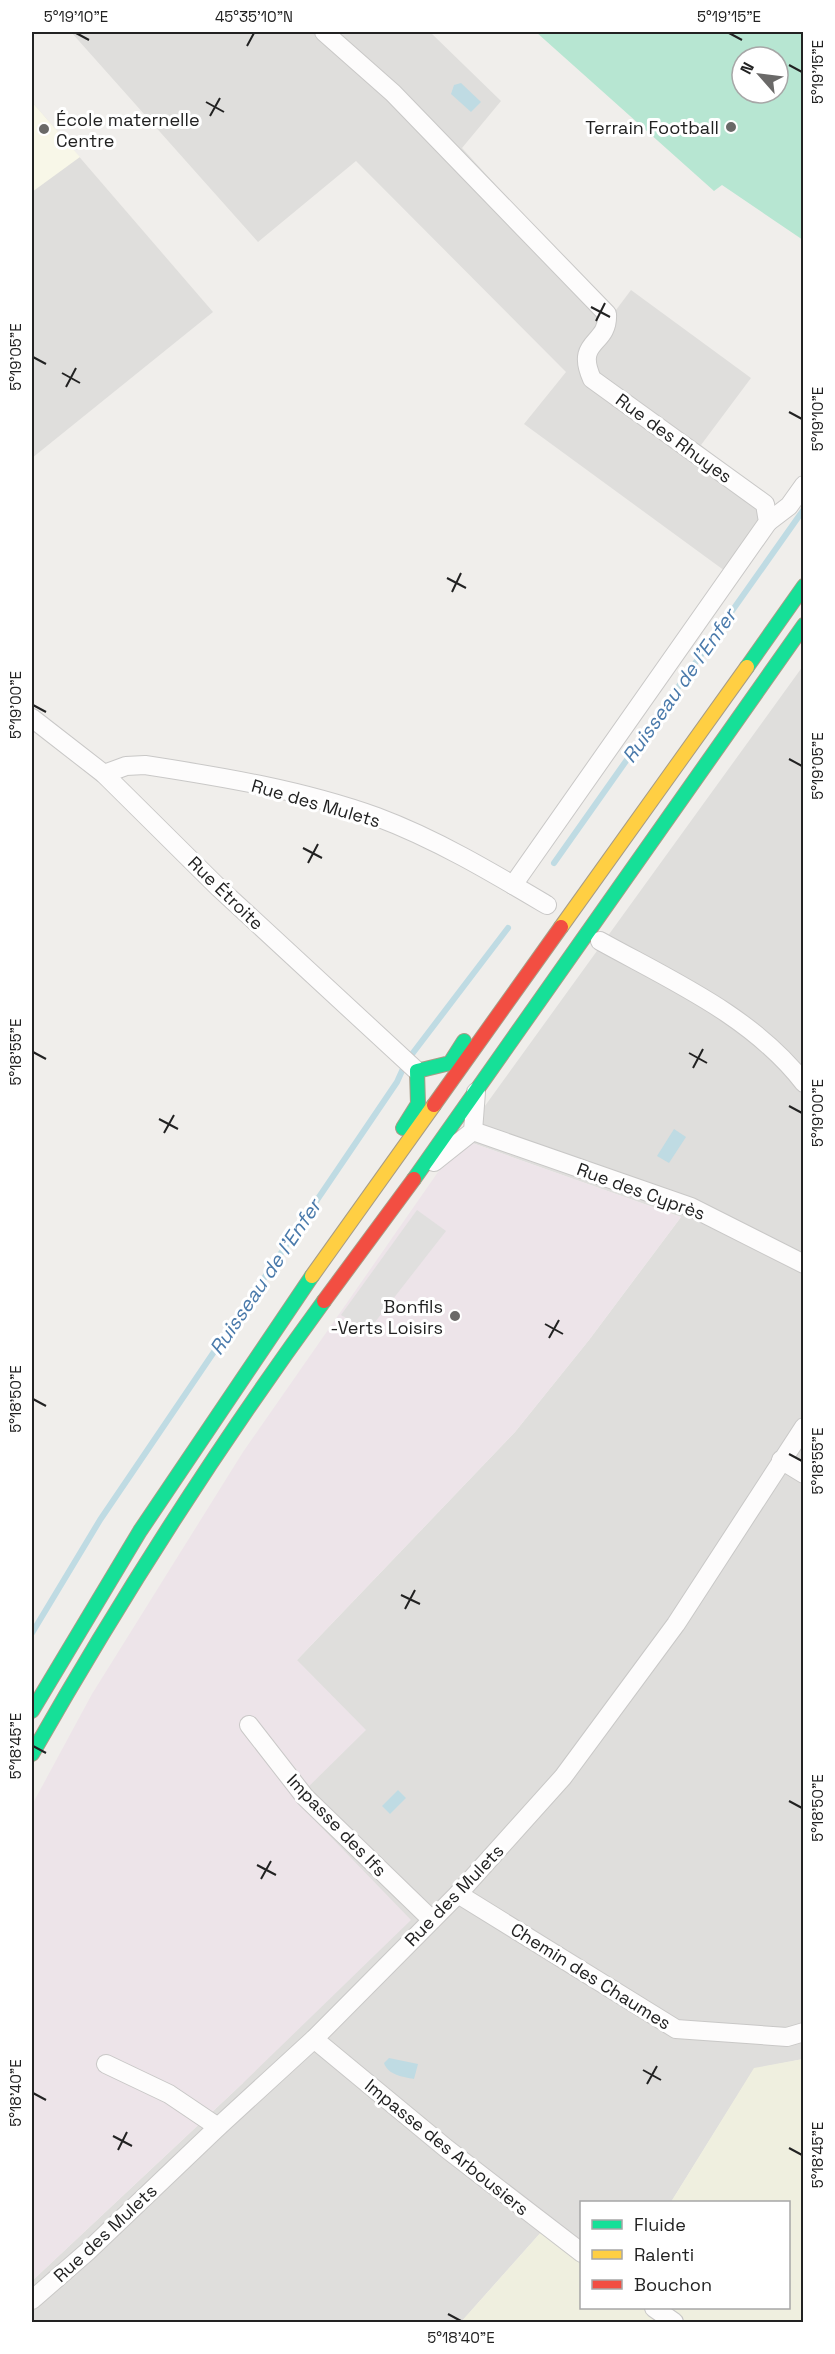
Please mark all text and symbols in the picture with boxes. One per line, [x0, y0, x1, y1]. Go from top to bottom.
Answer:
text: 5°19'10"E [44, 7, 108, 26]
text: 45°35'10"N [215, 7, 293, 26]
text: 5°19'15"E [697, 7, 761, 26]
text: 5°19'15"E [808, 40, 827, 104]
north arrow [730, 45, 790, 105]
text: N [735, 59, 759, 78]
place label: École maternelle Centre [56, 108, 200, 152]
place label: Terrain Football [585, 116, 719, 139]
marker: Terrain Football [724, 120, 738, 134]
marker: École maternelle Centre [37, 122, 51, 136]
text: 5°19'05"E [6, 323, 25, 391]
text: 5°19'10"E [808, 387, 827, 451]
street label: Rue des Rhuyes [611, 388, 737, 488]
water label: Ruisseau de l'Enfer [616, 602, 743, 768]
text: 5°19'00"E [6, 671, 25, 739]
text: 5°19'05"E [808, 732, 827, 800]
street label: Rue des Mulets [249, 774, 383, 832]
street label: Rue Étroite [183, 851, 269, 935]
text: 5°18'55"E [6, 1019, 25, 1085]
text: 5°19'00"E [808, 1079, 827, 1147]
street label: Rue des Cyprès [574, 1157, 708, 1225]
water label: Ruisseau de l'Enfer [203, 1192, 328, 1360]
place label: Bonfils -Verts Loisirs [330, 1295, 443, 1339]
marker: Bonfils -Verts Loisirs [448, 1309, 462, 1323]
text: 5°18'50"E [6, 1365, 25, 1433]
text: 5°18'55"E [808, 1428, 827, 1494]
text: 5°18'45"E [6, 1713, 25, 1779]
street label: Impasse des Ifs [282, 1769, 392, 1881]
text: 5°18'50"E [808, 1774, 827, 1842]
street label: Rue des Mulets [400, 1839, 508, 1951]
street label: Chemin des Chaumes [507, 1917, 675, 2035]
text: 5°18'40"E [6, 2059, 25, 2127]
street label: Impasse des Arbousiers [360, 2074, 534, 2220]
text: 5°18'45"E [808, 2122, 827, 2188]
street label: Rue des Mulets [48, 2179, 162, 2287]
legend [580, 2201, 790, 2309]
text: Fluide [634, 2213, 686, 2236]
text: Ralenti [634, 2243, 694, 2266]
text: Bouchon [634, 2273, 712, 2296]
text: 5°18'40"E [427, 2328, 495, 2347]

